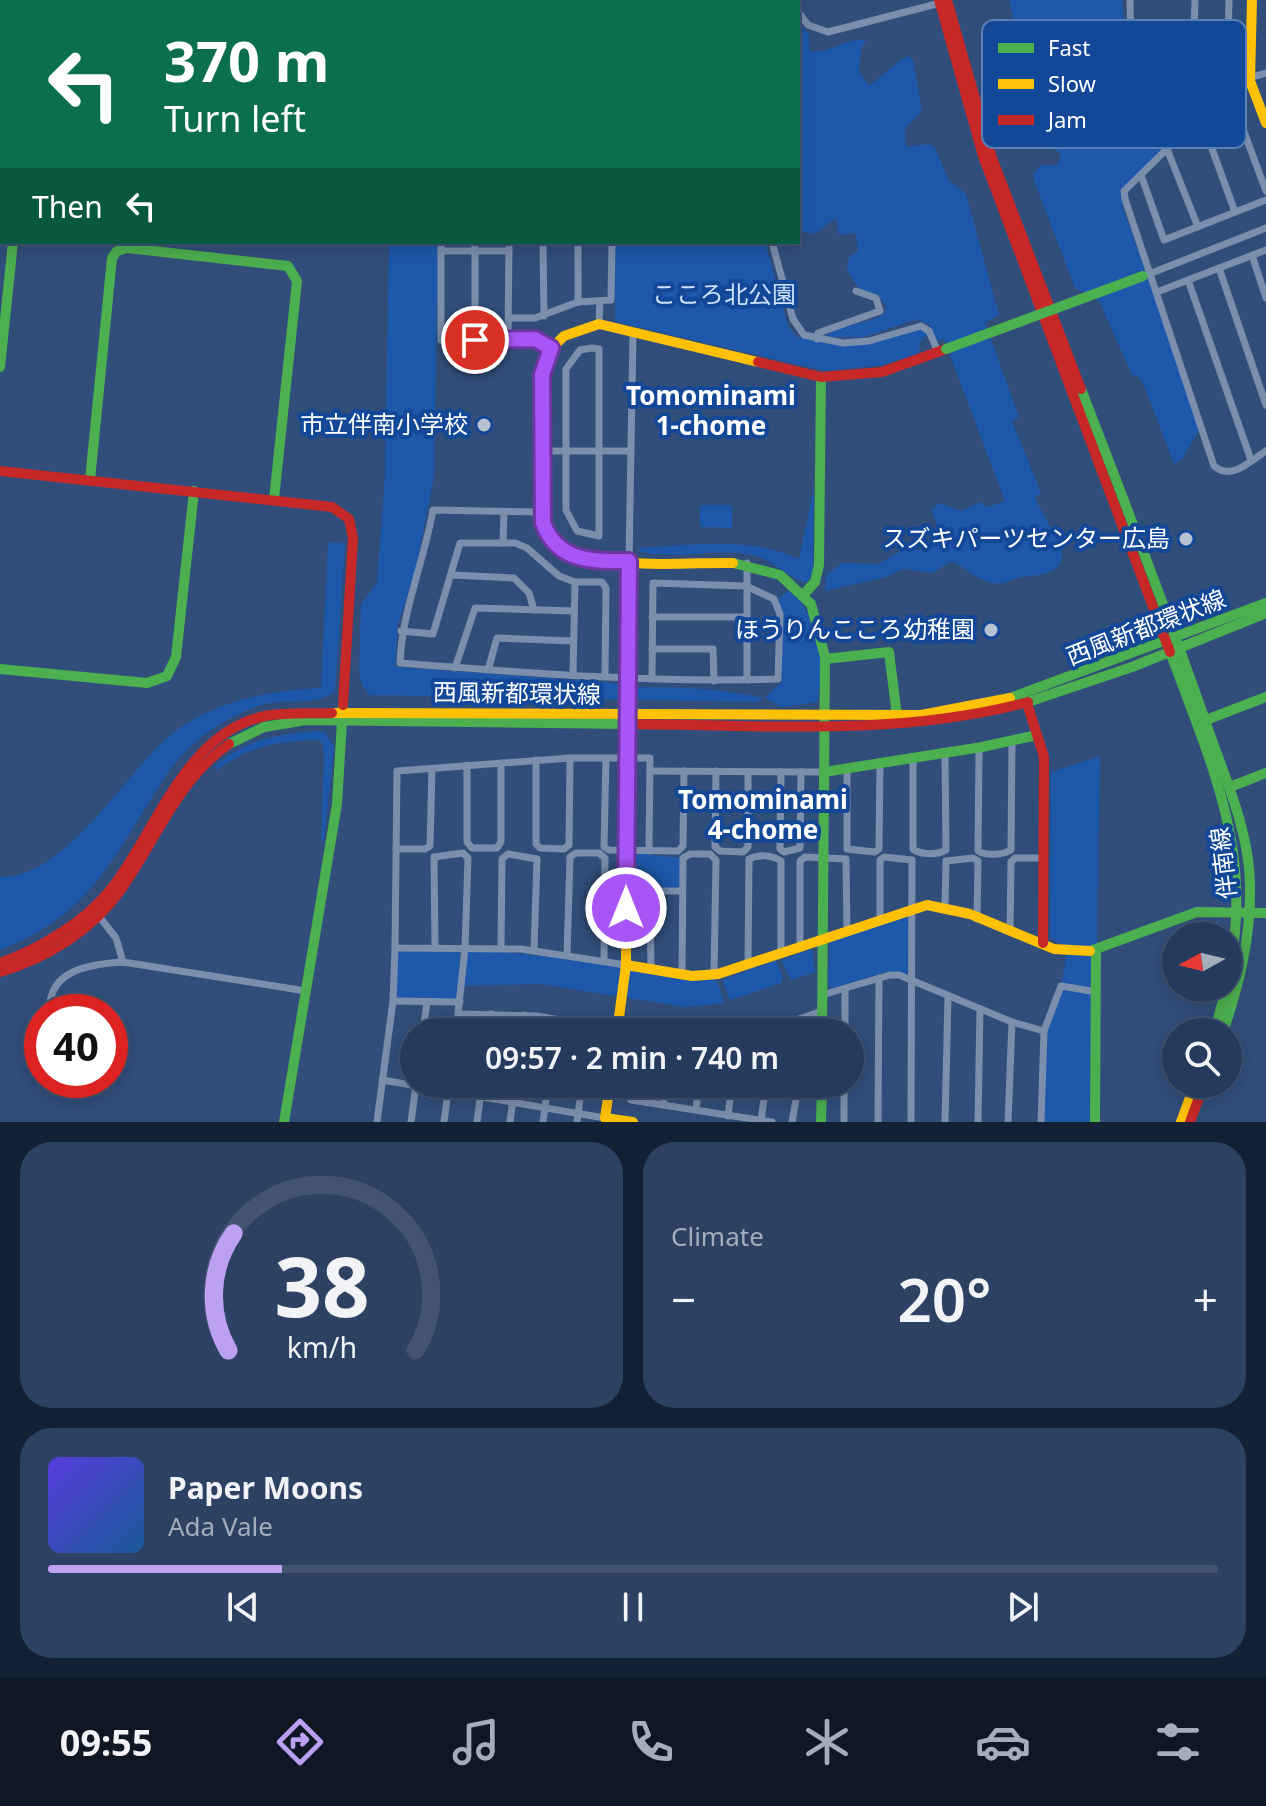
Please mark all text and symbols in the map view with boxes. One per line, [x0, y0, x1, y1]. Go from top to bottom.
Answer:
legend [982, 20, 1246, 148]
text: 370 m [164, 22, 329, 98]
icon: left [32, 32, 136, 136]
text: Fast [1048, 32, 1090, 62]
text: Slow [1048, 68, 1097, 98]
text: Turn left [164, 94, 306, 143]
text: Jam [1046, 104, 1087, 134]
icon: left [119, 184, 163, 228]
text: Then [32, 186, 103, 227]
park label: こころ北公園 [652, 277, 796, 310]
pin [441, 306, 509, 374]
icon: arrive [453, 318, 497, 362]
district label: Tomominami 1-chome [626, 377, 796, 443]
place label: 市立伴南小学校 [300, 407, 468, 440]
marker: 市立伴南小学校 [475, 416, 493, 434]
place label: スズキパーツセンター広島 [882, 521, 1170, 554]
marker: スズキパーツセンター広島 [1177, 530, 1195, 548]
street label: 西風新都環状線 [1061, 581, 1230, 672]
place label: ほうりんこころ幼稚園 [735, 612, 975, 645]
marker: ほうりんこころ幼稚園 [982, 621, 1000, 639]
street label: 西風新都環状線 [433, 675, 601, 710]
district label: Tomominami 4-chome [678, 781, 848, 847]
street label: 伴南線 [1202, 825, 1243, 901]
position arrow [584, 866, 668, 950]
north arrow [1162, 922, 1242, 1002]
map controls [1162, 922, 1242, 1098]
speed limit sign: 40 [24, 994, 128, 1098]
button: search [1162, 1018, 1242, 1098]
text: 09:57 · 2 min · 740 m [485, 1037, 779, 1078]
text: Climate [671, 1218, 764, 1254]
text: 38 [274, 1228, 369, 1341]
text: 20° [897, 1258, 992, 1340]
text: − [671, 1269, 696, 1329]
text: + [1193, 1269, 1218, 1329]
text: km/h [286, 1327, 357, 1366]
text: Paper Moons [168, 1467, 363, 1508]
text: Ada Vale [168, 1508, 273, 1544]
icon: previous [221, 1585, 265, 1629]
icon: pause [611, 1585, 655, 1629]
icon: next [1001, 1585, 1045, 1629]
icon: directions [272, 1714, 328, 1770]
icon: music [448, 1714, 504, 1770]
icon: phone [623, 1714, 679, 1770]
icon: climate [799, 1714, 855, 1770]
icon: car [975, 1714, 1031, 1770]
icon: filters [1150, 1714, 1206, 1770]
text: 09:55 [60, 1718, 152, 1767]

